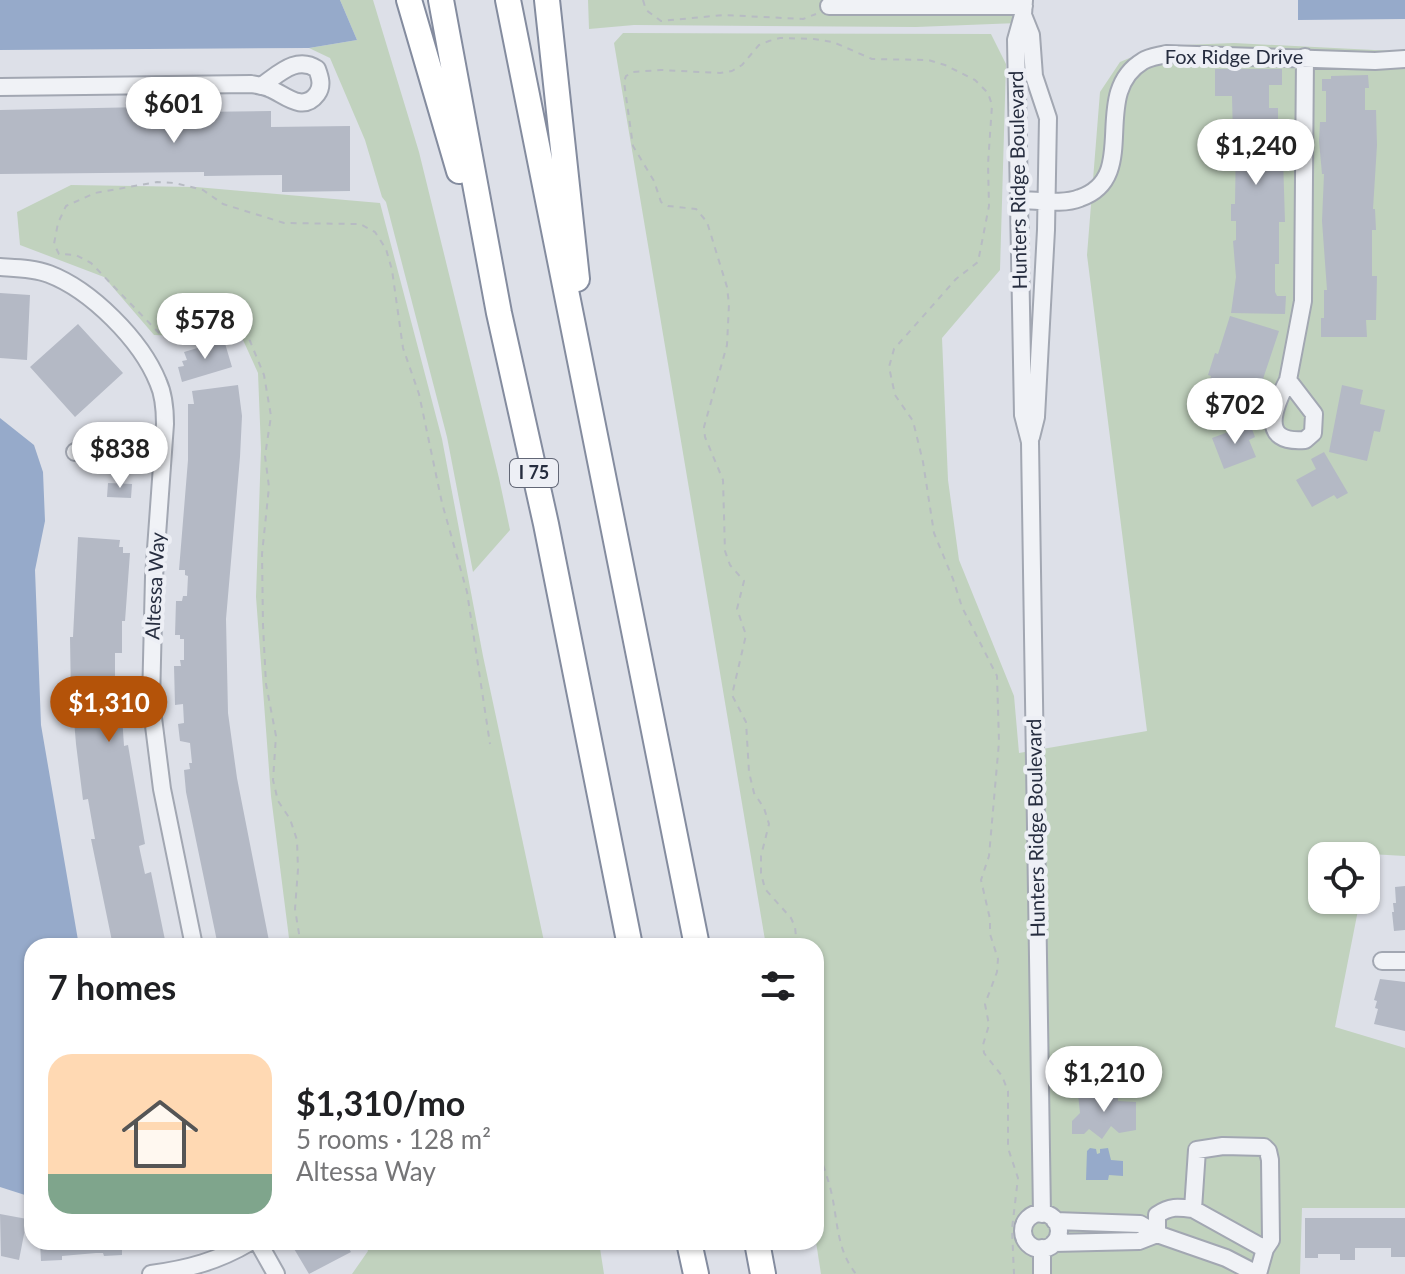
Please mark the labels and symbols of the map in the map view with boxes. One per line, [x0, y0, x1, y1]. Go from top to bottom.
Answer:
street label: Fox Ridge Drive [1165, 44, 1303, 68]
street label: Hunters Ridge Boulevard [1003, 70, 1031, 290]
pin: $601 [127, 77, 221, 145]
pin: $1,240 [1191, 119, 1321, 187]
pin: $578 [158, 293, 252, 361]
pin: $702 [1188, 378, 1282, 446]
pin: $838 [73, 422, 167, 490]
road number: I 75 [510, 459, 558, 487]
street label: Altessa Way [139, 531, 169, 640]
pin: $1,310 [44, 676, 174, 744]
street label: Hunters Ridge Boulevard [1021, 718, 1049, 938]
pin: $1,210 [1039, 1046, 1169, 1114]

